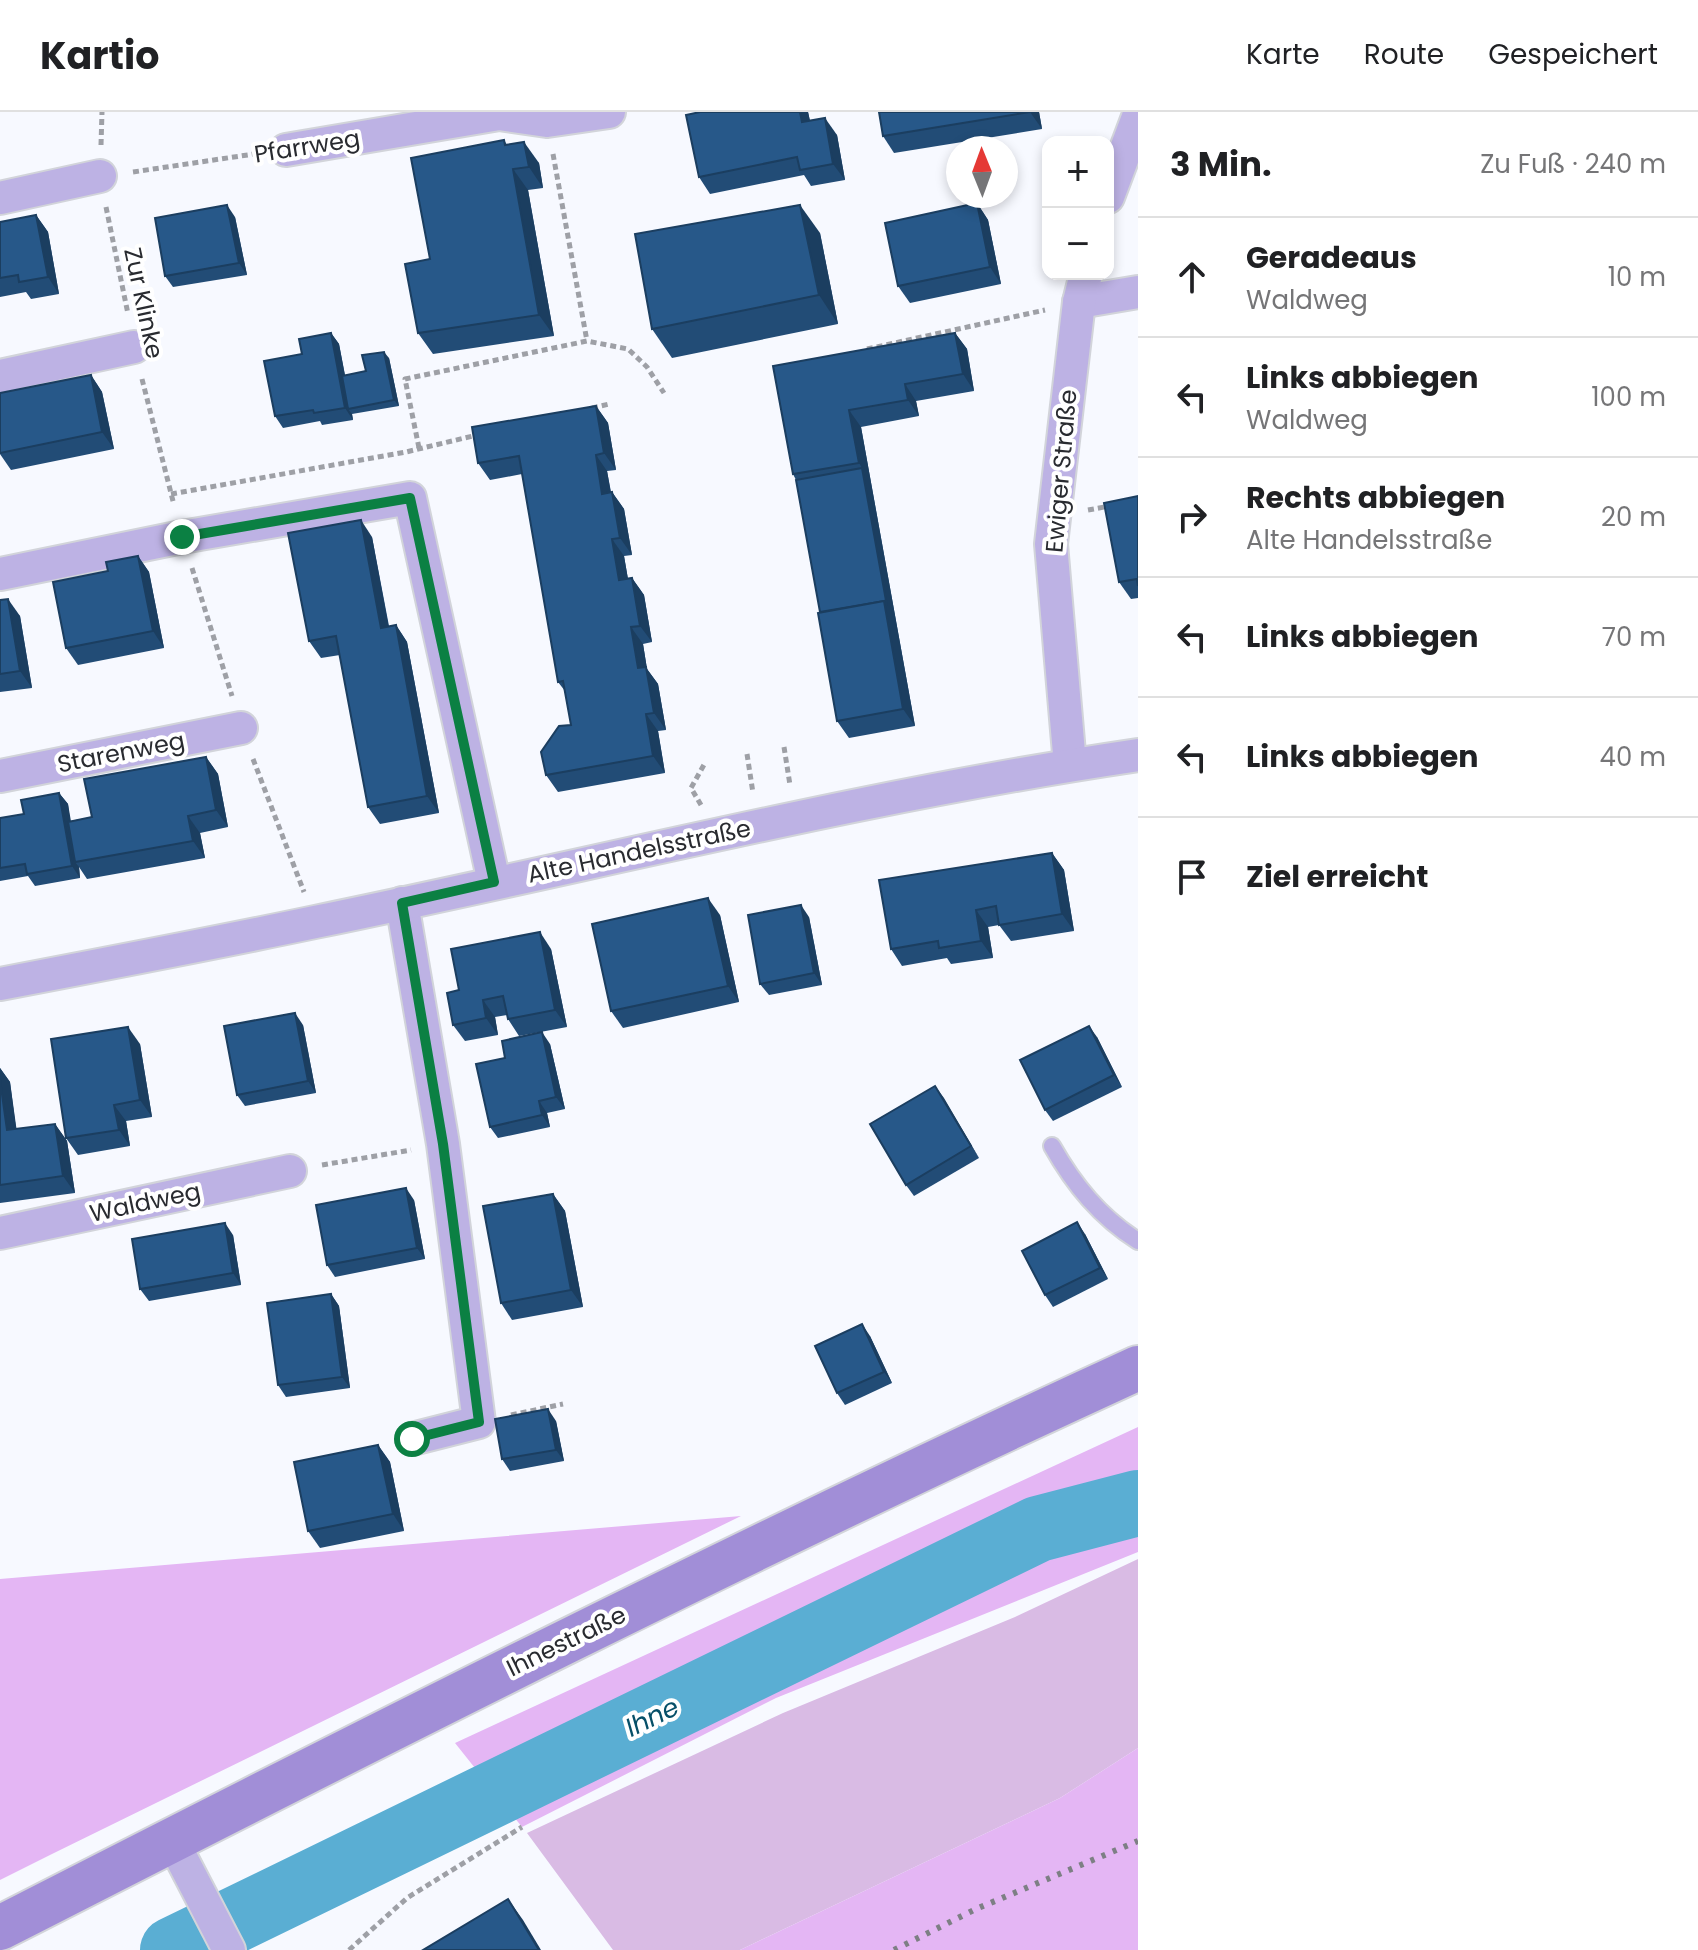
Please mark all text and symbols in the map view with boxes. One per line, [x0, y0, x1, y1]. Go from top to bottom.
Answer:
text: Kartio [40, 29, 159, 82]
text: Karte [1246, 35, 1320, 74]
text: Route [1364, 35, 1444, 74]
text: Gespeichert [1488, 35, 1658, 74]
street label: Pfarrweg [252, 121, 362, 171]
north arrow [946, 136, 1018, 208]
map controls [1042, 136, 1114, 280]
button: + [1042, 136, 1114, 208]
text: 3 Min. [1170, 140, 1272, 188]
text: Zu Fuß · 240 m [1480, 146, 1666, 182]
button: − [1042, 208, 1114, 280]
text: Geradeaus [1246, 236, 1417, 279]
street label: Zur Klinke [116, 245, 172, 361]
icon: ahead [1170, 255, 1214, 299]
text: 10 m [1608, 259, 1666, 295]
text: Waldweg [1246, 282, 1368, 318]
text: Links abbiegen [1246, 356, 1479, 399]
icon: left [1170, 375, 1214, 419]
text: 100 m [1591, 379, 1666, 415]
street label: Ewiger Straße [1037, 388, 1085, 554]
text: Waldweg [1246, 402, 1368, 438]
text: Rechts abbiegen [1246, 476, 1505, 519]
icon: right [1170, 495, 1214, 539]
text: 20 m [1601, 499, 1666, 535]
route end [164, 519, 200, 555]
text: Alte Handelsstraße [1246, 522, 1492, 558]
icon: left [1170, 615, 1214, 659]
text: Links abbiegen [1246, 615, 1479, 658]
text: 70 m [1602, 619, 1666, 655]
street label: Starenweg [55, 723, 187, 781]
icon: left [1170, 735, 1214, 779]
text: Links abbiegen [1246, 735, 1479, 778]
text: 40 m [1600, 739, 1666, 775]
street label: Alte Handelsstraße [524, 811, 754, 891]
icon: arrive [1170, 855, 1214, 899]
text: Ziel erreicht [1246, 855, 1428, 898]
street label: Waldweg [87, 1174, 203, 1230]
route start [394, 1421, 430, 1457]
street label: Ihnestraße [501, 1598, 631, 1684]
water label: Ihne [619, 1689, 685, 1745]

